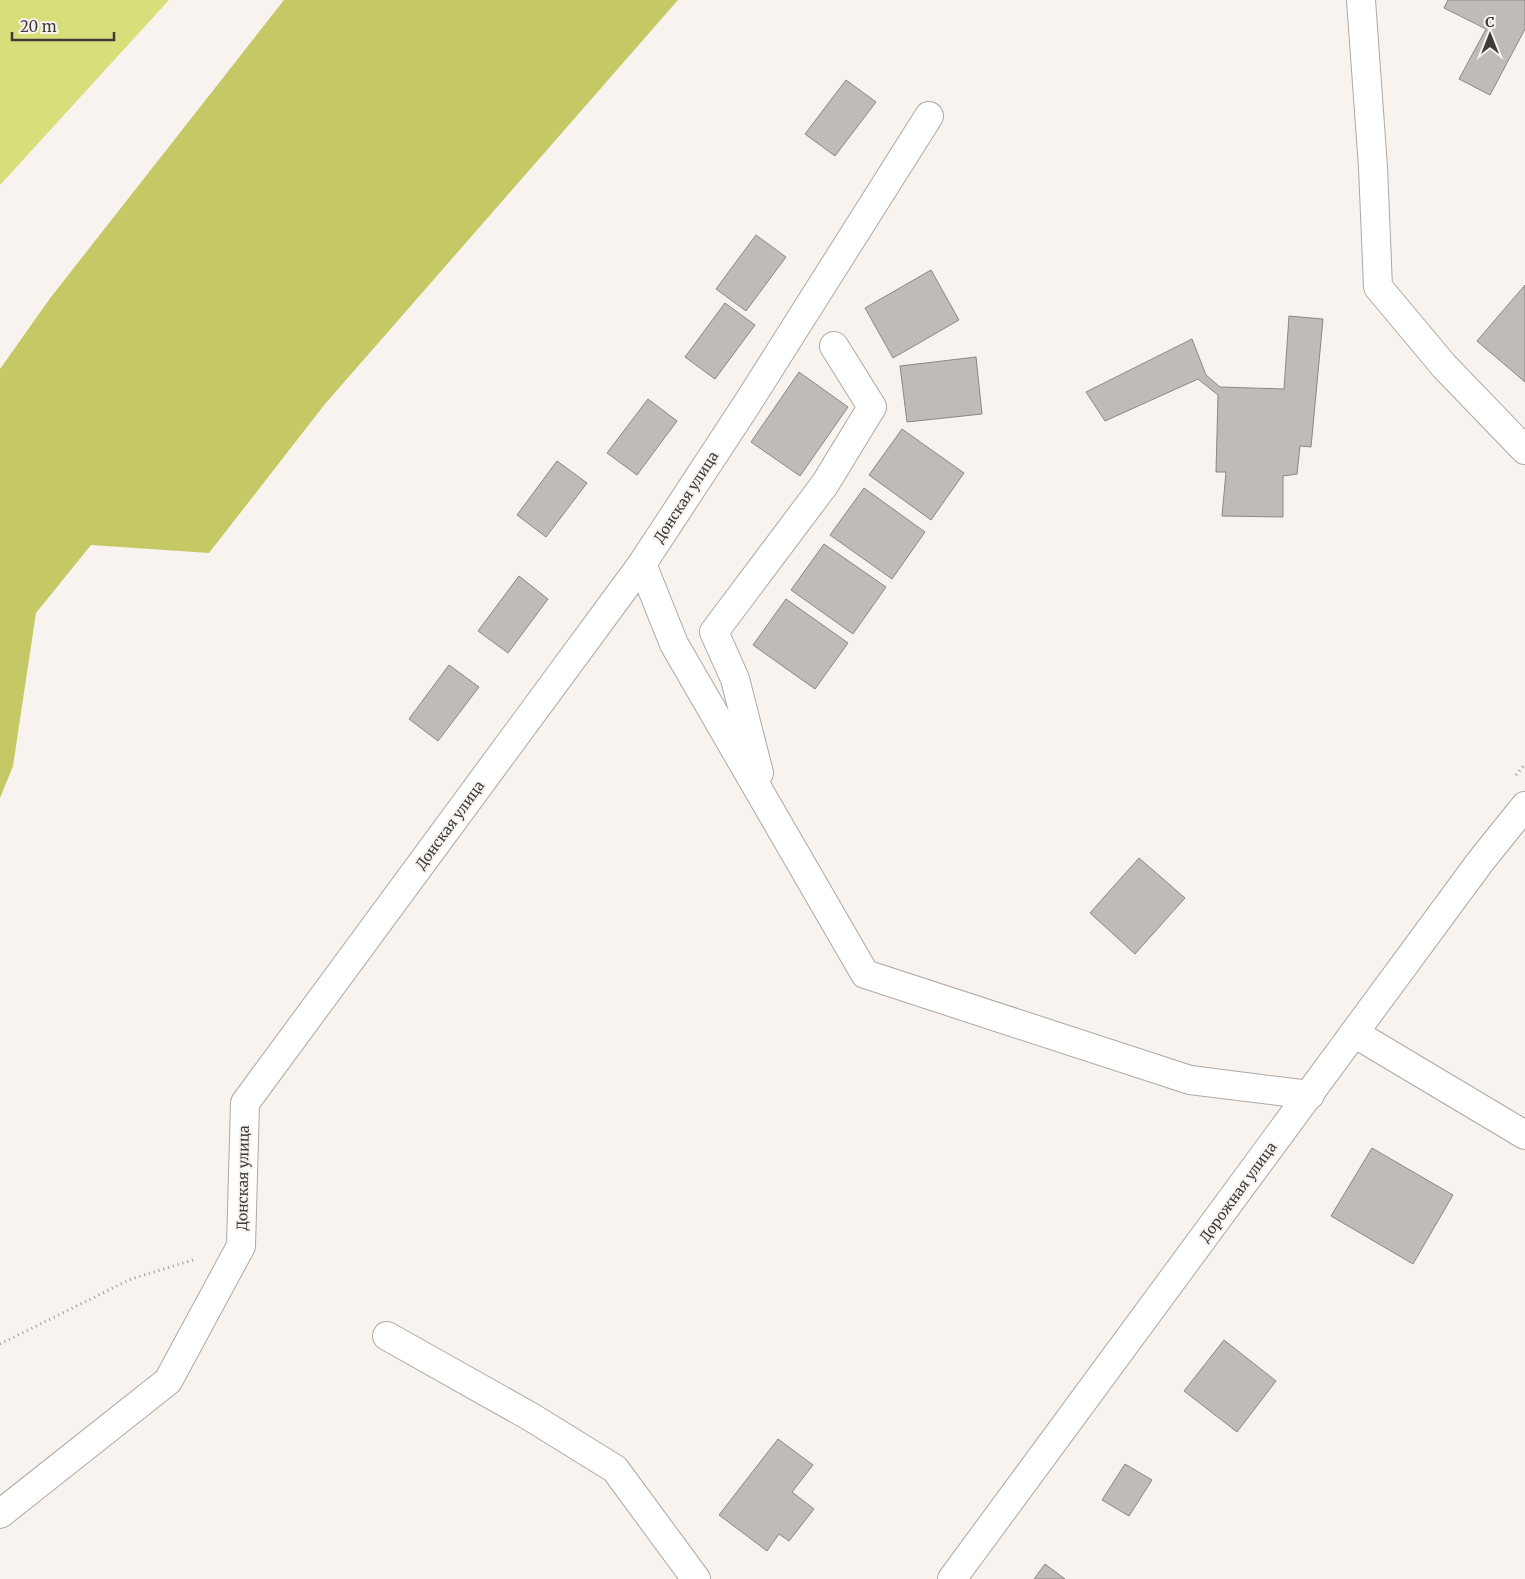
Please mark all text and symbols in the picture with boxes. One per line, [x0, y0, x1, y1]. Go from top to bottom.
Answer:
scale bar [12, 10, 115, 42]
north arrow [1465, 10, 1515, 60]
text: С [1485, 13, 1495, 31]
text: 20 m [20, 17, 57, 36]
street label: Донская улица [650, 448, 723, 546]
street label: Донская улица [412, 777, 489, 873]
street label: Донская улица [233, 1125, 253, 1231]
street label: Дорожная улица [1196, 1138, 1281, 1246]

